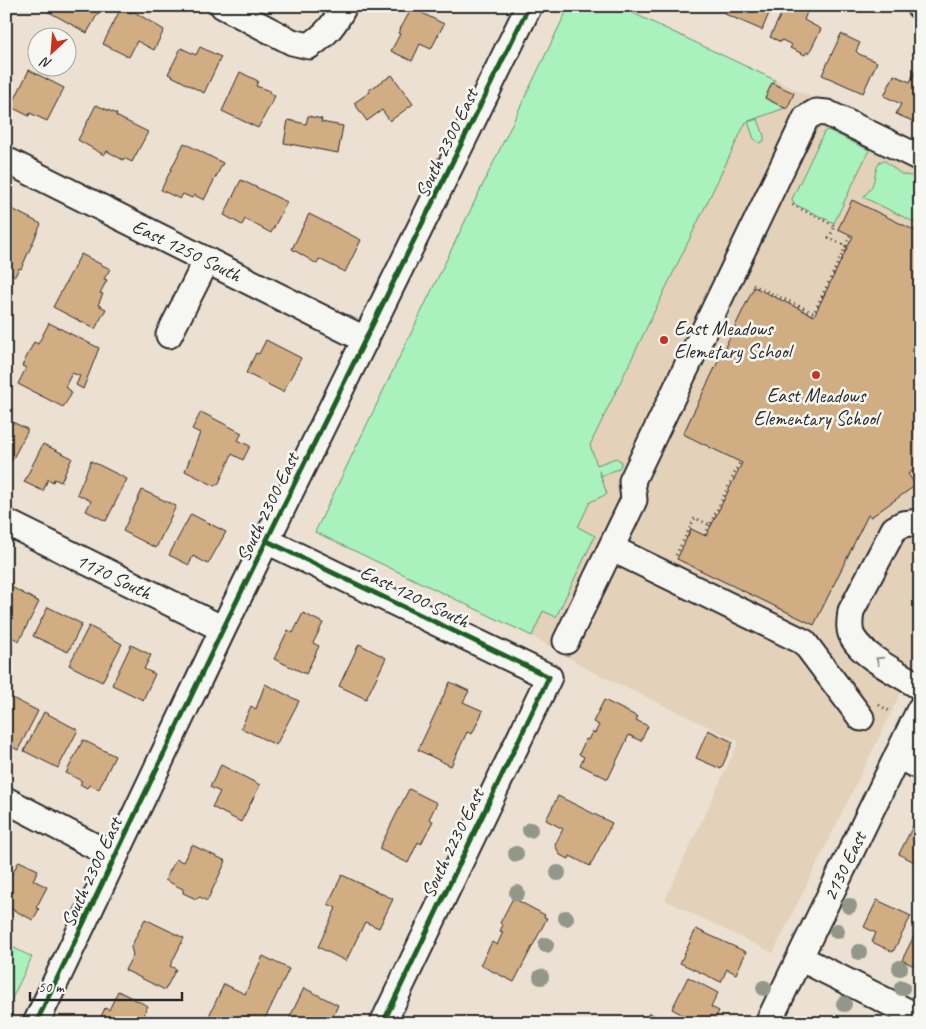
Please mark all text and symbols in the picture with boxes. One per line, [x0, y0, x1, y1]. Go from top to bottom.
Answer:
north arrow [28, 28, 78, 78]
text: N [37, 53, 54, 73]
street label: South 2300 East [409, 83, 485, 202]
street label: East 1250 South [128, 213, 246, 288]
place label: East Meadows Elemetary School [674, 316, 794, 364]
marker: East Meadows Elemetary School [658, 334, 670, 346]
marker: East Meadows Elementary School [810, 369, 822, 381]
place label: East Meadows Elementary School [754, 383, 882, 431]
street label: South 2300 East [230, 447, 306, 566]
street label: 1170 South [72, 548, 156, 606]
street label: East 1200 South [356, 559, 474, 634]
one-way arrow [875, 657, 884, 667]
street label: South 2230 East [415, 783, 491, 902]
street label: South 2300 East [55, 811, 129, 931]
street label: 2130 East [817, 826, 873, 905]
scale bar [30, 969, 182, 1001]
text: 50 m [38, 978, 65, 997]

